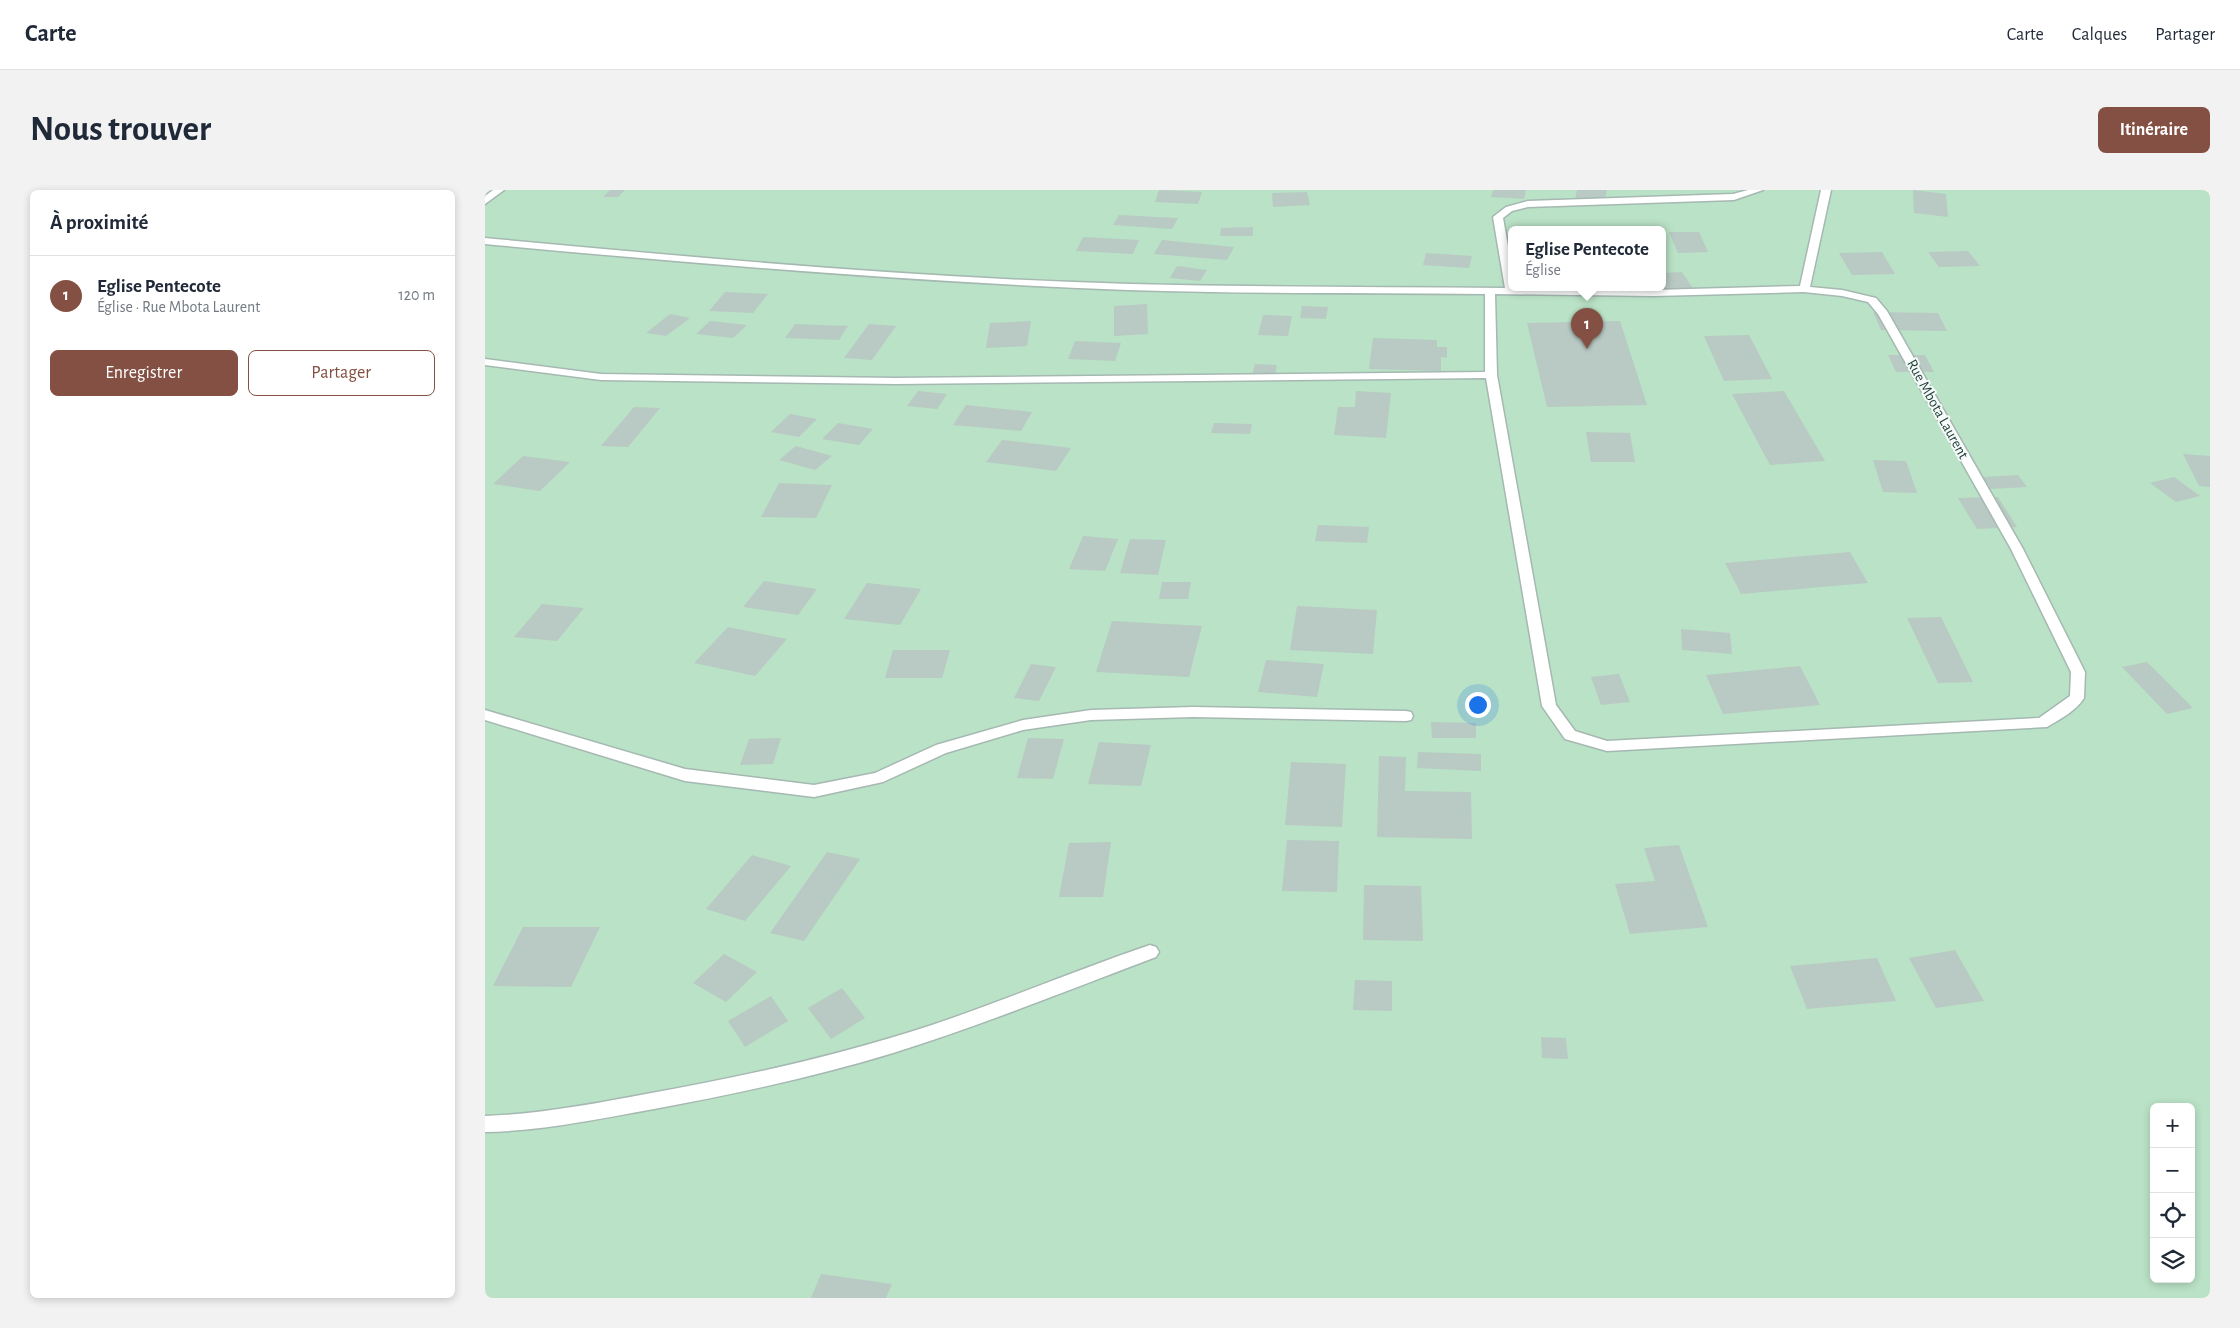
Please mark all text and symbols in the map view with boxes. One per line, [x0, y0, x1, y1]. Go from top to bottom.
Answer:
text: Carte [25, 22, 77, 46]
text: Carte [2007, 26, 2044, 44]
text: Calques [2072, 26, 2127, 44]
text: Partager [2155, 26, 2215, 44]
button: Itinéraire [2098, 107, 2210, 153]
text: Nous trouver [30, 112, 211, 147]
text: À proximité [50, 212, 148, 233]
popup [1508, 226, 1666, 291]
text: Eglise Pentecote [1525, 240, 1649, 259]
text: Église [1525, 262, 1561, 278]
text: Eglise Pentecote [97, 277, 221, 296]
text: 1 [63, 287, 69, 303]
text: 120 m [398, 287, 435, 303]
text: Église · Rue Mbota Laurent [97, 299, 260, 315]
pin: 1 [1571, 308, 1603, 349]
button: Enregistrer [50, 350, 238, 396]
button: Partager [248, 350, 435, 396]
street label: Rue Mbota Laurent [1904, 357, 1971, 462]
your location [1465, 692, 1491, 718]
map controls [2150, 1103, 2195, 1283]
button: + [2150, 1103, 2195, 1148]
button: − [2150, 1148, 2195, 1193]
button: locate [2150, 1193, 2195, 1238]
button: layers [2150, 1238, 2195, 1283]

